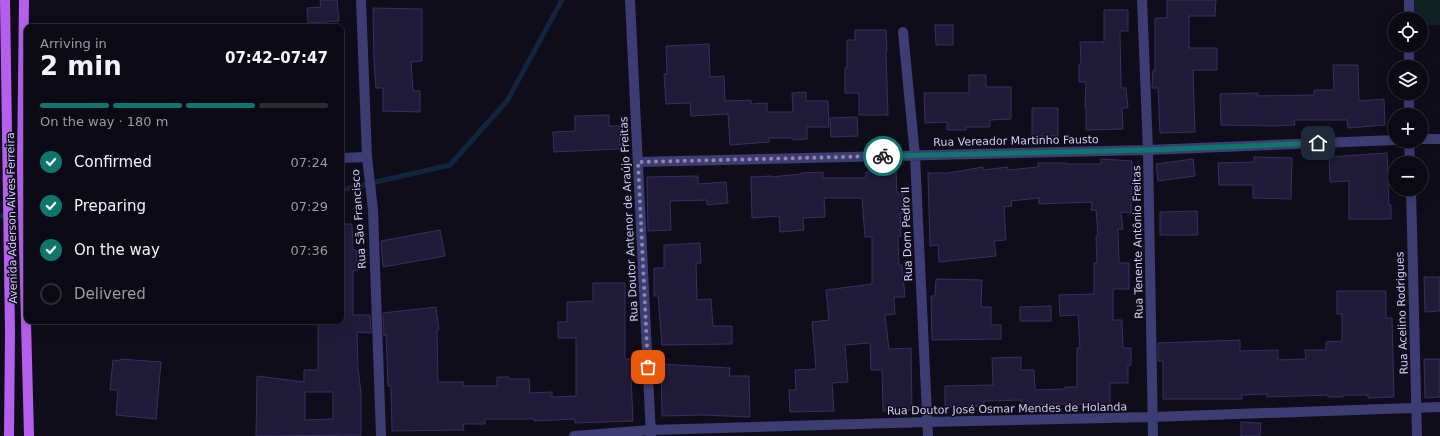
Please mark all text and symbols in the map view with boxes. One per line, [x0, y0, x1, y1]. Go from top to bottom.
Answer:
map controls [1388, 12, 1428, 196]
button: locate [1388, 12, 1428, 52]
text: Arriving in [40, 36, 107, 51]
text: 07:42–07:47 [225, 49, 328, 67]
text: 2 min [40, 51, 122, 81]
button: layers [1388, 60, 1428, 100]
button: + [1388, 108, 1428, 148]
text: On the way · 180 m [40, 114, 168, 129]
street label: Rua Doutor Antenor de Araújo Freitas [617, 116, 641, 322]
pin [1301, 126, 1335, 160]
street label: Avenida Aderson Alves Ferreira [4, 132, 20, 304]
icon: home [1307, 132, 1329, 154]
street label: Rua Vereador Martinho Fausto [933, 133, 1099, 149]
courier [863, 136, 903, 176]
icon: bike [872, 145, 894, 167]
icon: check [40, 151, 62, 173]
text: Confirmed [74, 153, 152, 171]
text: 07:24 [291, 155, 328, 170]
button: − [1388, 156, 1428, 196]
street label: Rua Tenente Antônio Freitas [1130, 165, 1146, 319]
street label: Rua São Francisco [349, 169, 369, 269]
street label: Rua Dom Pedro II [899, 186, 915, 282]
icon: check [40, 195, 62, 217]
text: Preparing [74, 197, 146, 215]
text: 07:29 [291, 199, 328, 214]
icon: check [40, 239, 62, 261]
text: On the way [74, 241, 160, 259]
text: 07:36 [291, 243, 328, 258]
street label: Rua Acelino Rodrigues [1393, 251, 1411, 375]
text: Delivered [74, 285, 146, 303]
pin [631, 350, 665, 384]
icon: bag [637, 356, 659, 378]
street label: Rua Doutor José Osmar Mendes de Holanda [887, 400, 1127, 418]

